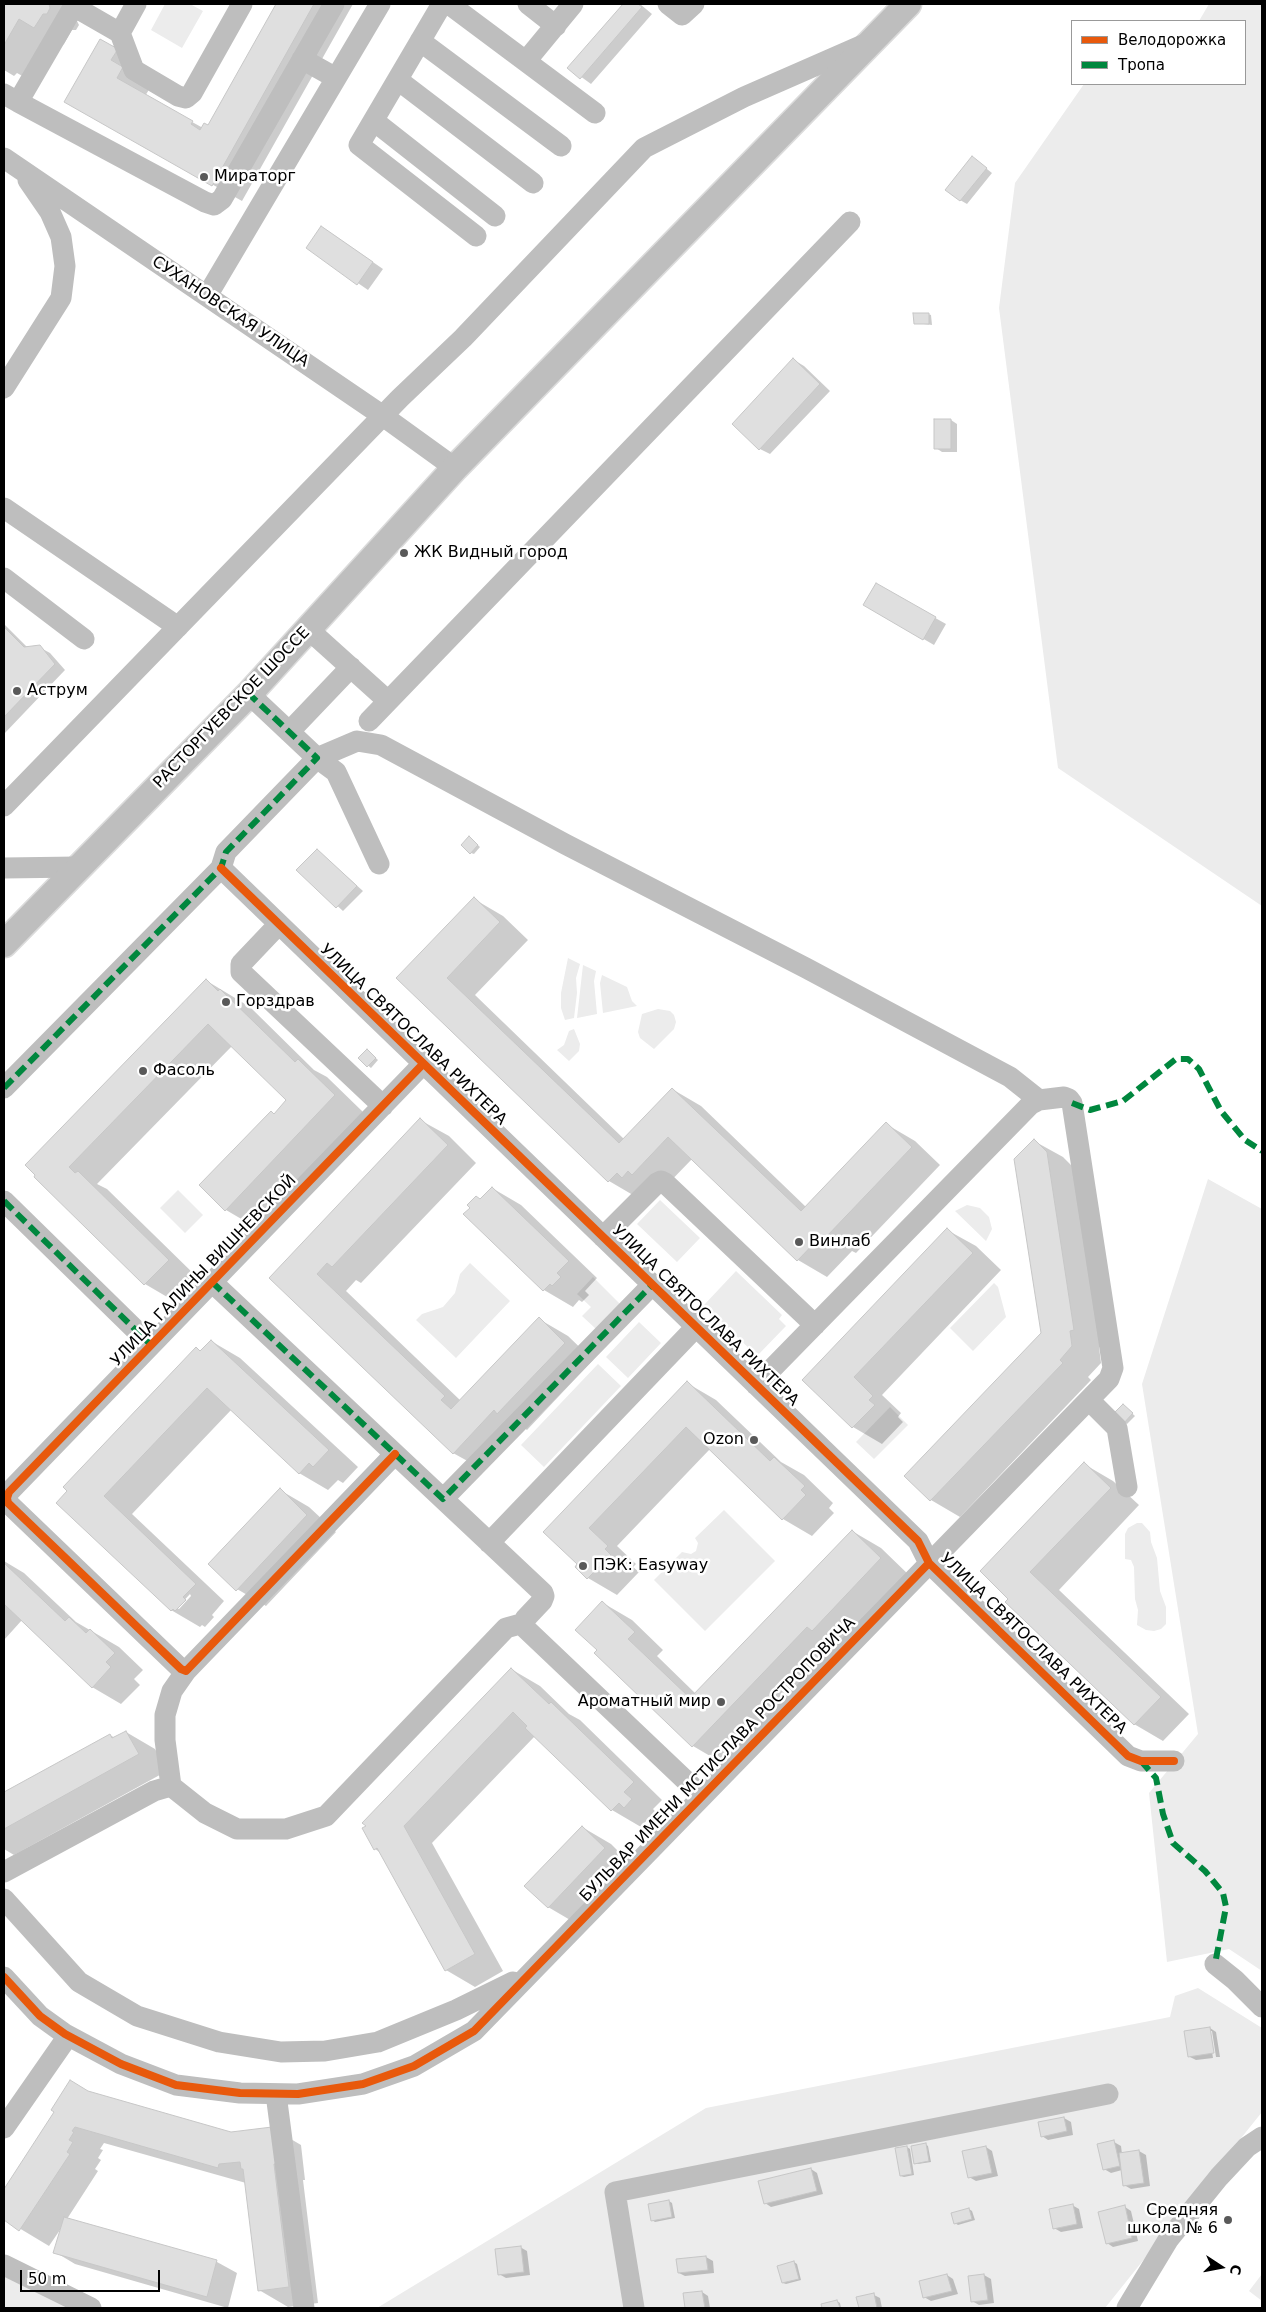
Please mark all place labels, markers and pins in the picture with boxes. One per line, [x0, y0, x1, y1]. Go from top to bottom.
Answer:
place label: Мираторг [214, 167, 296, 187]
marker: Мираторг [198, 171, 210, 183]
place label: ЖК Видный город [414, 543, 568, 563]
marker: ЖК Видный город [398, 547, 410, 559]
place label: Аструм [27, 681, 88, 701]
marker: Аструм [11, 685, 23, 697]
place label: Горздрав [236, 992, 315, 1012]
marker: Горздрав [220, 996, 232, 1008]
place label: Фасоль [153, 1061, 215, 1081]
marker: Фасоль [137, 1065, 149, 1077]
place label: Винлаб [809, 1232, 871, 1252]
marker: Винлаб [793, 1236, 805, 1248]
place label: Ozon [703, 1430, 744, 1450]
marker: Ozon [748, 1434, 760, 1446]
place label: ПЭК: Easyway [593, 1556, 708, 1576]
marker: ПЭК: Easyway [577, 1560, 589, 1572]
place label: Ароматный мир [578, 1692, 711, 1712]
marker: Ароматный мир [715, 1696, 727, 1708]
place label: Средняя школа № 6 [1127, 2201, 1218, 2239]
marker: Средняя школа № 6 [1222, 2214, 1234, 2226]

